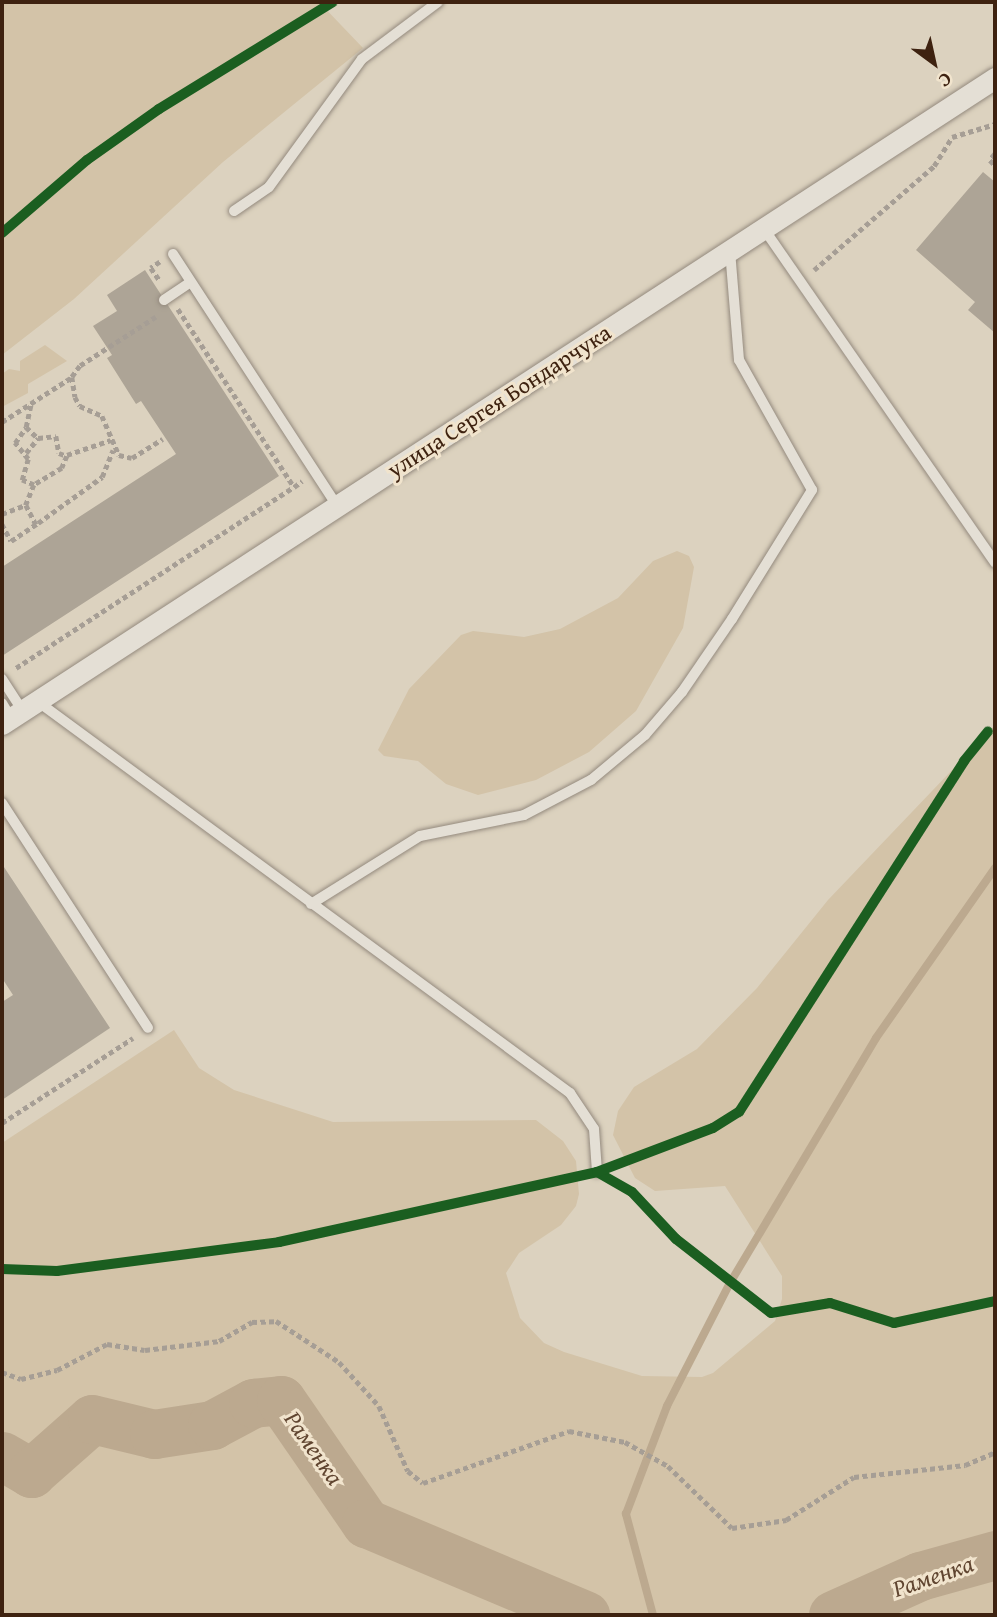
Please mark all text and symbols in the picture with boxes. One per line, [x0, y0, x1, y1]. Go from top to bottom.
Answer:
north arrow [899, 28, 969, 98]
text: С [933, 66, 958, 95]
street label: улица Сергея Бондарчука [382, 318, 616, 484]
water label: Раменка [278, 1406, 350, 1490]
water label: Раменка [889, 1549, 977, 1603]

